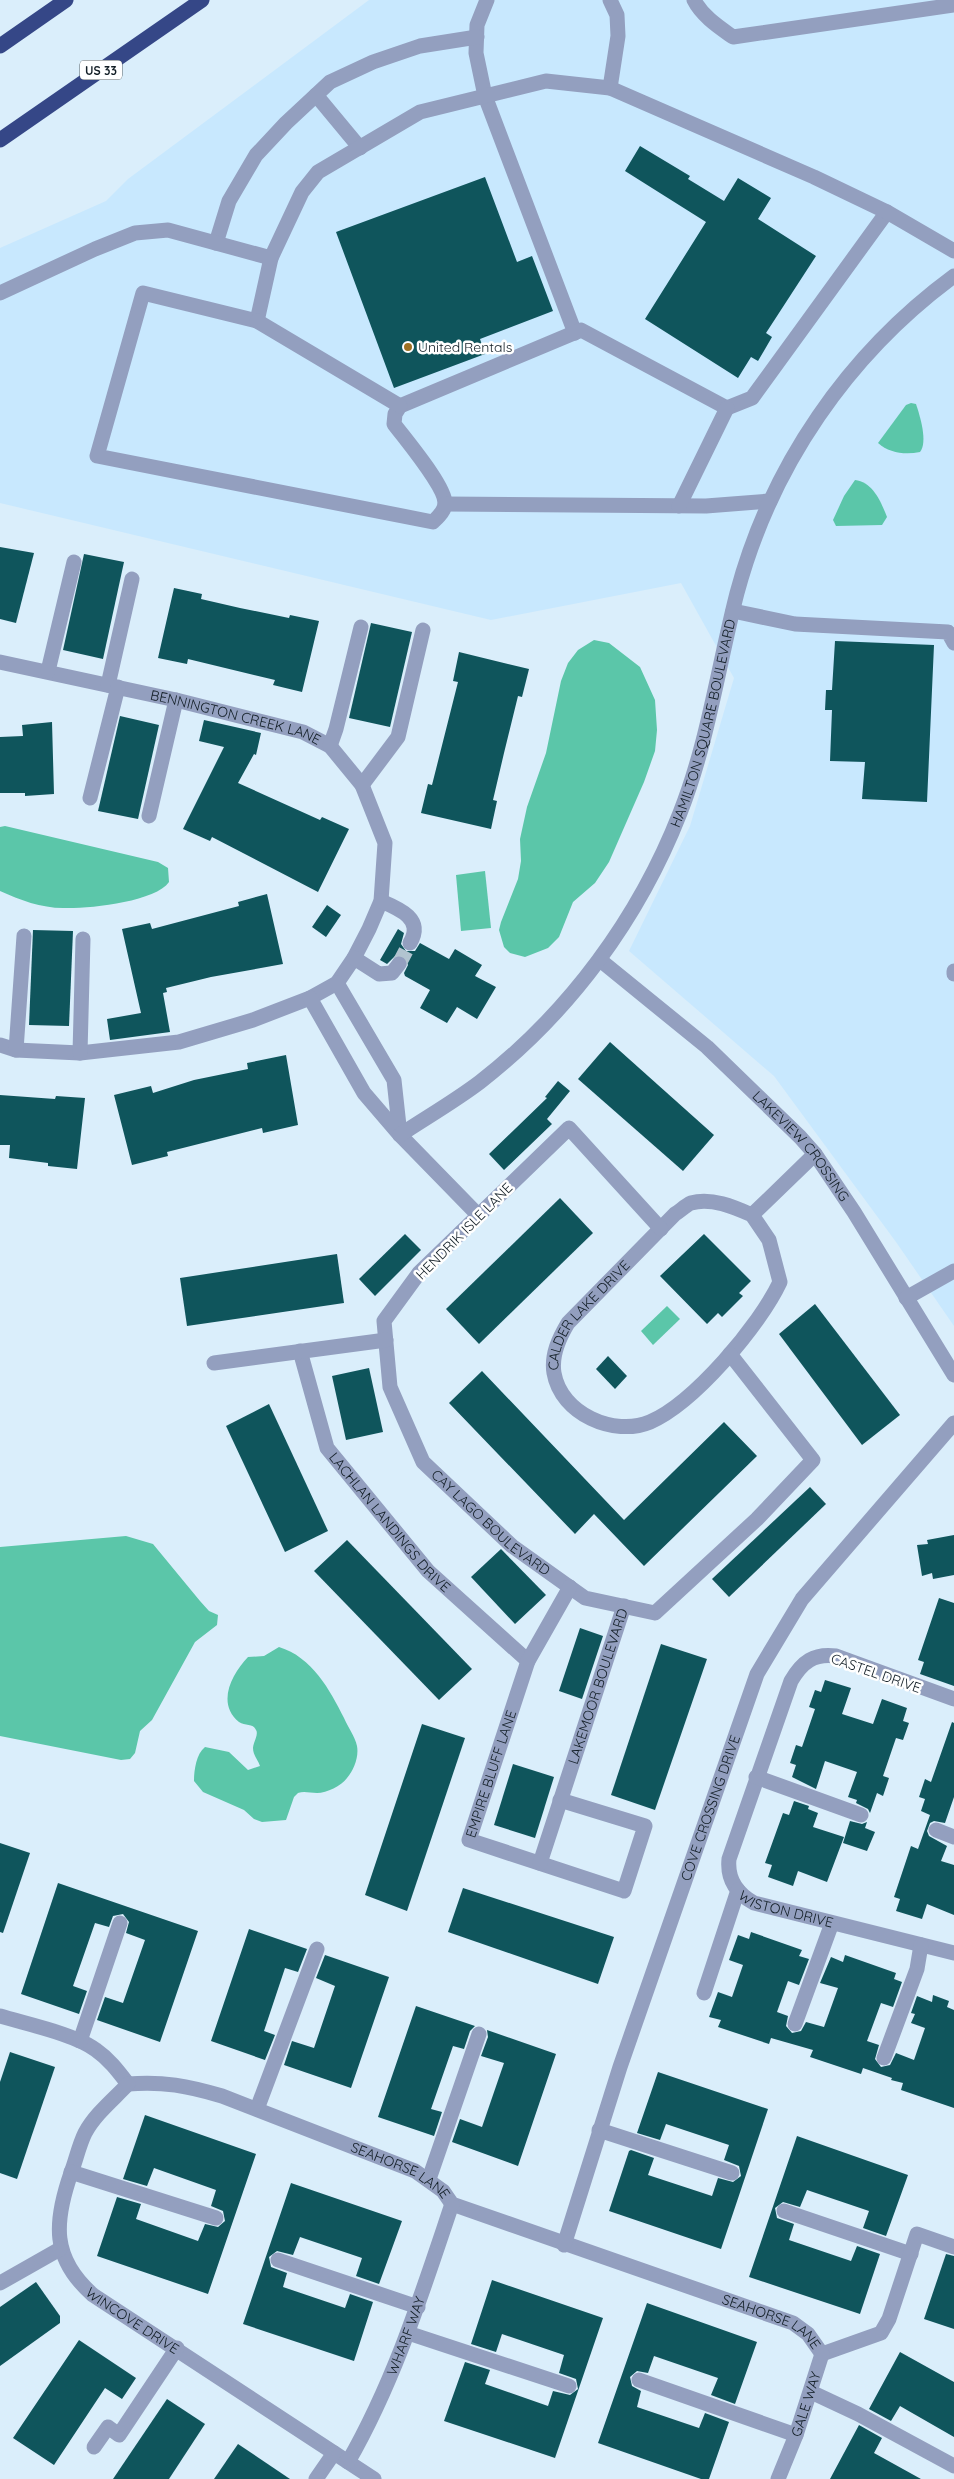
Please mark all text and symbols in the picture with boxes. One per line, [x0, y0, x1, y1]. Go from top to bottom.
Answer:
road number: US 33 [80, 60, 122, 80]
place label: United Rentals [418, 338, 512, 356]
marker: United Rentals [402, 341, 414, 353]
street label: HAMILTON SQUARE BOULEVARD [666, 617, 739, 830]
street label: BENNINGTON CREEK LANE [149, 686, 324, 749]
street label: LAKEVIEW CROSSING [749, 1087, 853, 1205]
street label: HENDRIK ISLE LANE [412, 1179, 516, 1283]
street label: CALDER LAKE DRIVE [544, 1256, 634, 1370]
street label: LACHLAN LANDINGS DRIVE [325, 1449, 454, 1596]
street label: CAY LAGO BOULEVARD [428, 1466, 554, 1579]
street label: LAKEMOOR BOULEVARD [564, 1606, 632, 1766]
street label: CASTEL DRIVE [829, 1649, 923, 1697]
street label: EMPIRE BLUFF LANE [461, 1708, 520, 1840]
street label: COVE CROSSING DRIVE [677, 1733, 744, 1883]
street label: WISTON DRIVE [735, 1886, 835, 1931]
street label: SEAHORSE LANE [348, 2138, 454, 2202]
street label: WINCOVE DRIVE [82, 2284, 183, 2358]
street label: SEAHORSE LANE [720, 2290, 825, 2353]
street label: WHARF WAY [382, 2294, 429, 2378]
street label: GALE WAY [787, 2369, 825, 2439]

